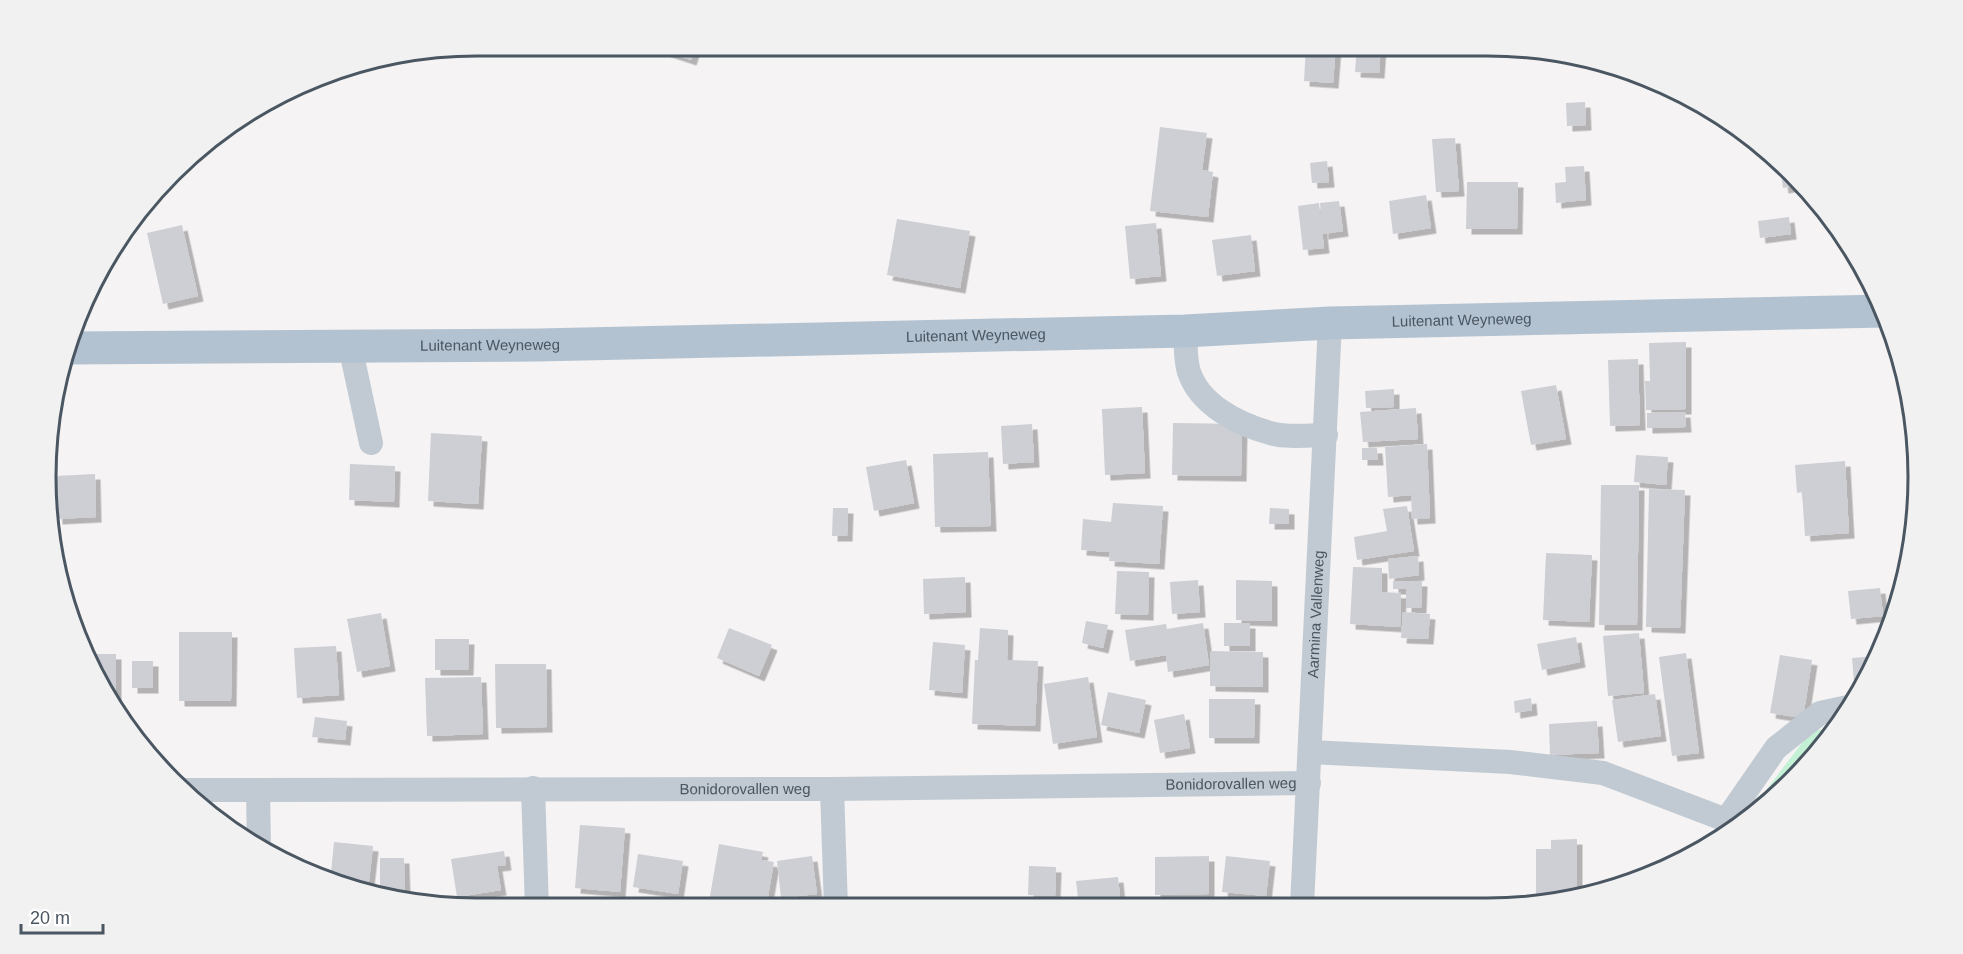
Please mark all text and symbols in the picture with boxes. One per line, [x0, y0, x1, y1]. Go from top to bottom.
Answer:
street label: Luitenant Weyneweg [1391, 310, 1532, 330]
street label: Luitenant Weyneweg [906, 325, 1046, 345]
street label: Luitenant Weyneweg [420, 336, 560, 354]
street label: Aarmina Vallenweg [1304, 550, 1327, 679]
street label: Bonidorovallen weg [1165, 774, 1297, 793]
street label: Bonidorovallen weg [679, 780, 811, 797]
scale bar [21, 897, 104, 935]
text: 20 m [30, 908, 70, 928]

